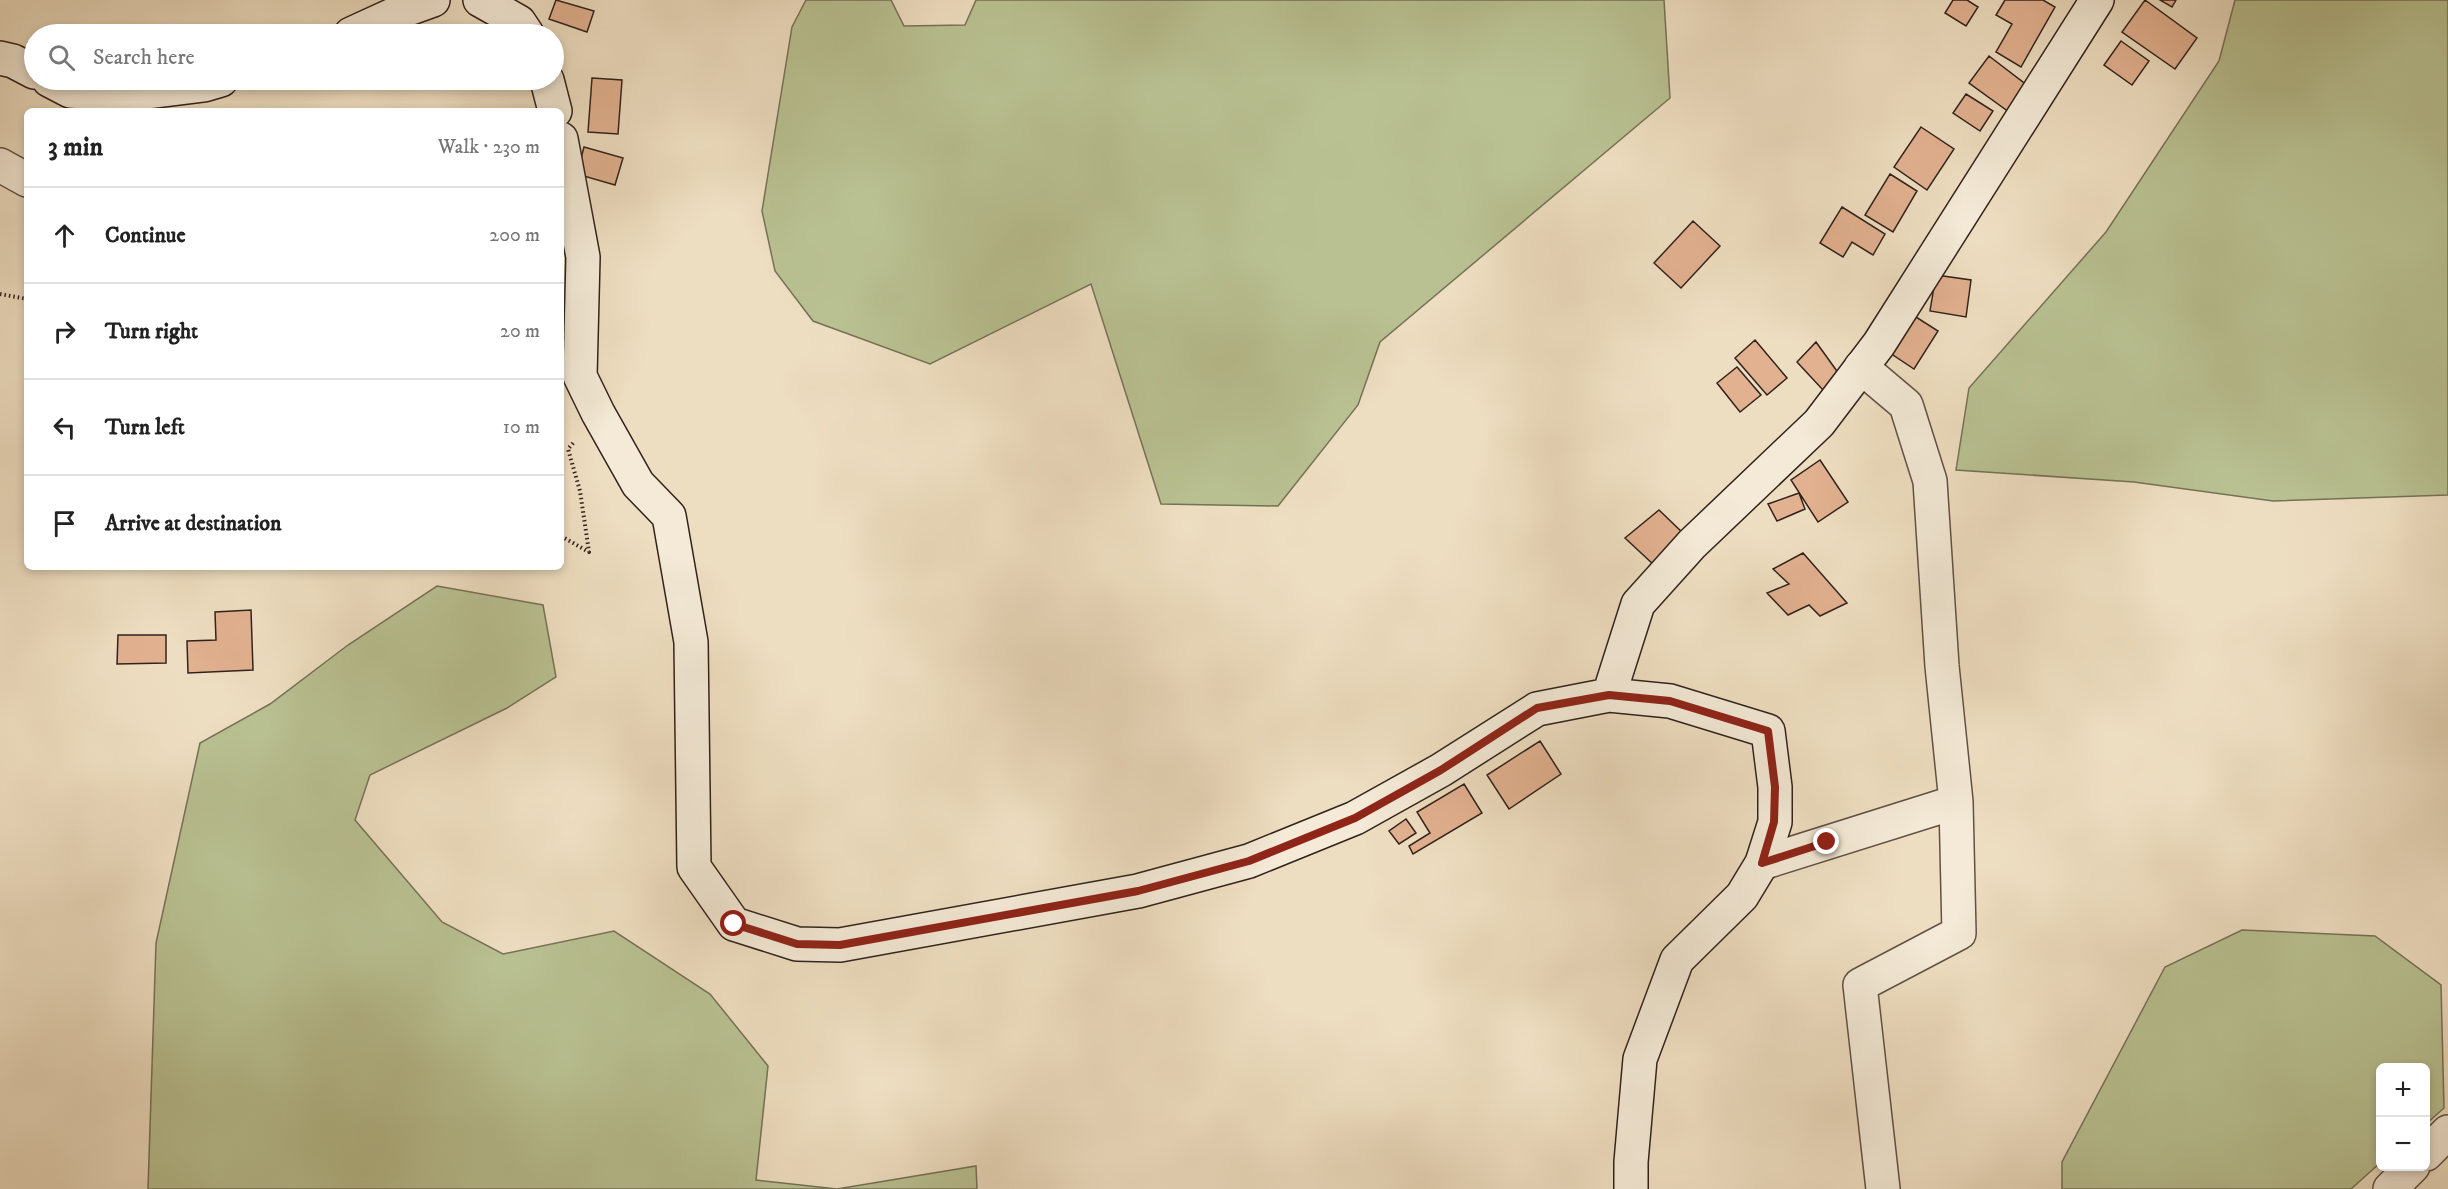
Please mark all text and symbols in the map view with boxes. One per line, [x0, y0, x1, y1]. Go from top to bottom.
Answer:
search box [24, 24, 564, 90]
icon: search [45, 41, 78, 74]
text: Search here [93, 44, 195, 71]
text: 3 min [48, 131, 103, 164]
text: Walk · 230 m [438, 135, 540, 160]
icon: ahead [48, 219, 81, 252]
text: Continue [105, 222, 186, 249]
text: 200 m [489, 223, 540, 248]
icon: right [48, 315, 81, 348]
text: Turn right [105, 318, 198, 345]
text: 20 m [500, 319, 540, 344]
icon: left [48, 411, 81, 444]
text: Turn left [105, 414, 185, 441]
text: 10 m [503, 415, 540, 440]
icon: arrive [48, 507, 81, 540]
text: Arrive at destination [105, 510, 282, 537]
route end [1813, 828, 1839, 854]
route start [720, 910, 746, 936]
map controls [2376, 1063, 2430, 1171]
button: + [2376, 1063, 2430, 1117]
button: − [2376, 1117, 2430, 1171]

